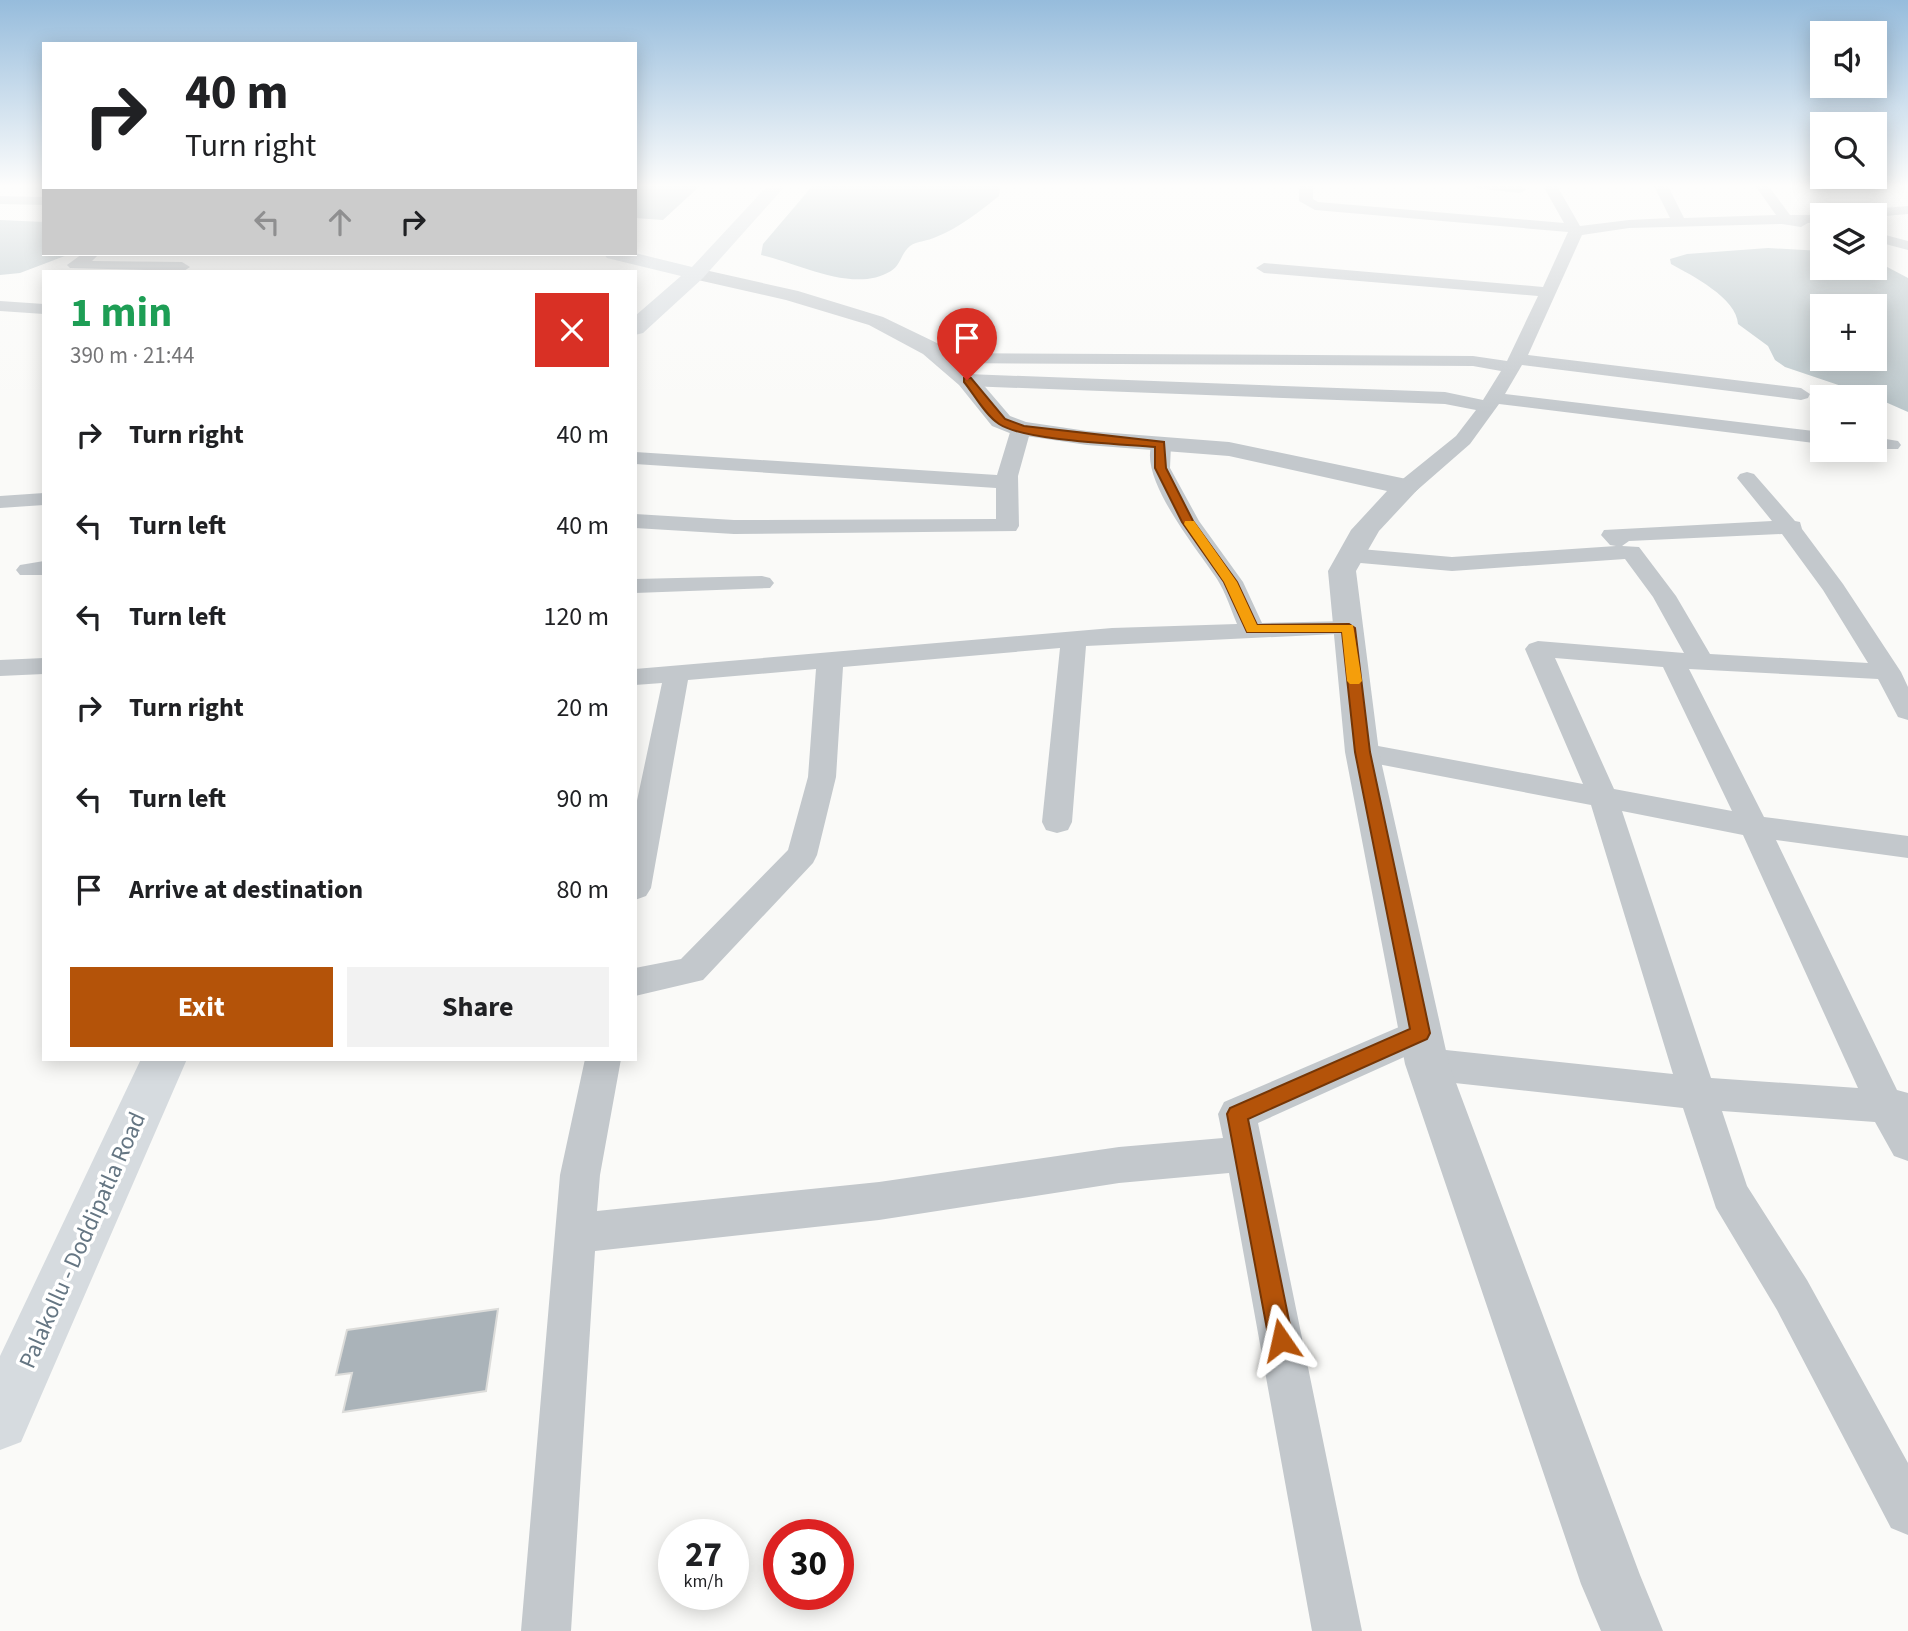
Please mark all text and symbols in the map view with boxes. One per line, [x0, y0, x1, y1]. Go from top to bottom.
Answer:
map controls [1810, 21, 1887, 462]
button: sound [1810, 21, 1887, 98]
text: 40 m [185, 58, 289, 128]
icon: right [70, 70, 161, 161]
button: search [1810, 112, 1887, 189]
text: Turn right [185, 123, 316, 169]
icon: left [248, 203, 286, 241]
icon: ahead [321, 203, 359, 241]
icon: right [394, 203, 432, 241]
button: layers [1810, 203, 1887, 280]
text: 1 min [70, 283, 172, 343]
button: close [535, 293, 609, 367]
button: + [1810, 294, 1887, 371]
pin [937, 308, 997, 380]
icon: arrive [948, 319, 986, 357]
text: 390 m · 21:44 [70, 339, 194, 372]
button: − [1810, 385, 1887, 462]
icon: right [70, 416, 108, 454]
text: Turn right [129, 416, 244, 453]
text: 40 m [556, 416, 609, 453]
icon: left [70, 507, 108, 545]
text: Turn left [129, 507, 226, 544]
text: 40 m [556, 507, 609, 544]
icon: left [70, 598, 108, 636]
text: Turn left [129, 598, 226, 635]
text: 120 m [543, 598, 609, 635]
icon: right [70, 689, 108, 727]
text: Turn right [129, 689, 244, 726]
text: 20 m [556, 689, 609, 726]
icon: left [70, 780, 108, 818]
text: Turn left [129, 780, 226, 817]
text: 90 m [556, 780, 609, 817]
icon: arrive [70, 871, 108, 909]
text: Arrive at destination [129, 871, 363, 908]
text: 80 m [556, 871, 609, 908]
button: Exit [70, 967, 333, 1047]
button: Share [347, 967, 609, 1047]
street label: Palakollu - Doddipatla Road [10, 1106, 155, 1374]
position arrow [1244, 1303, 1318, 1377]
speed limit sign: 30 [763, 1519, 854, 1610]
text: 27 [685, 1530, 722, 1580]
text: km/h [684, 1569, 723, 1594]

